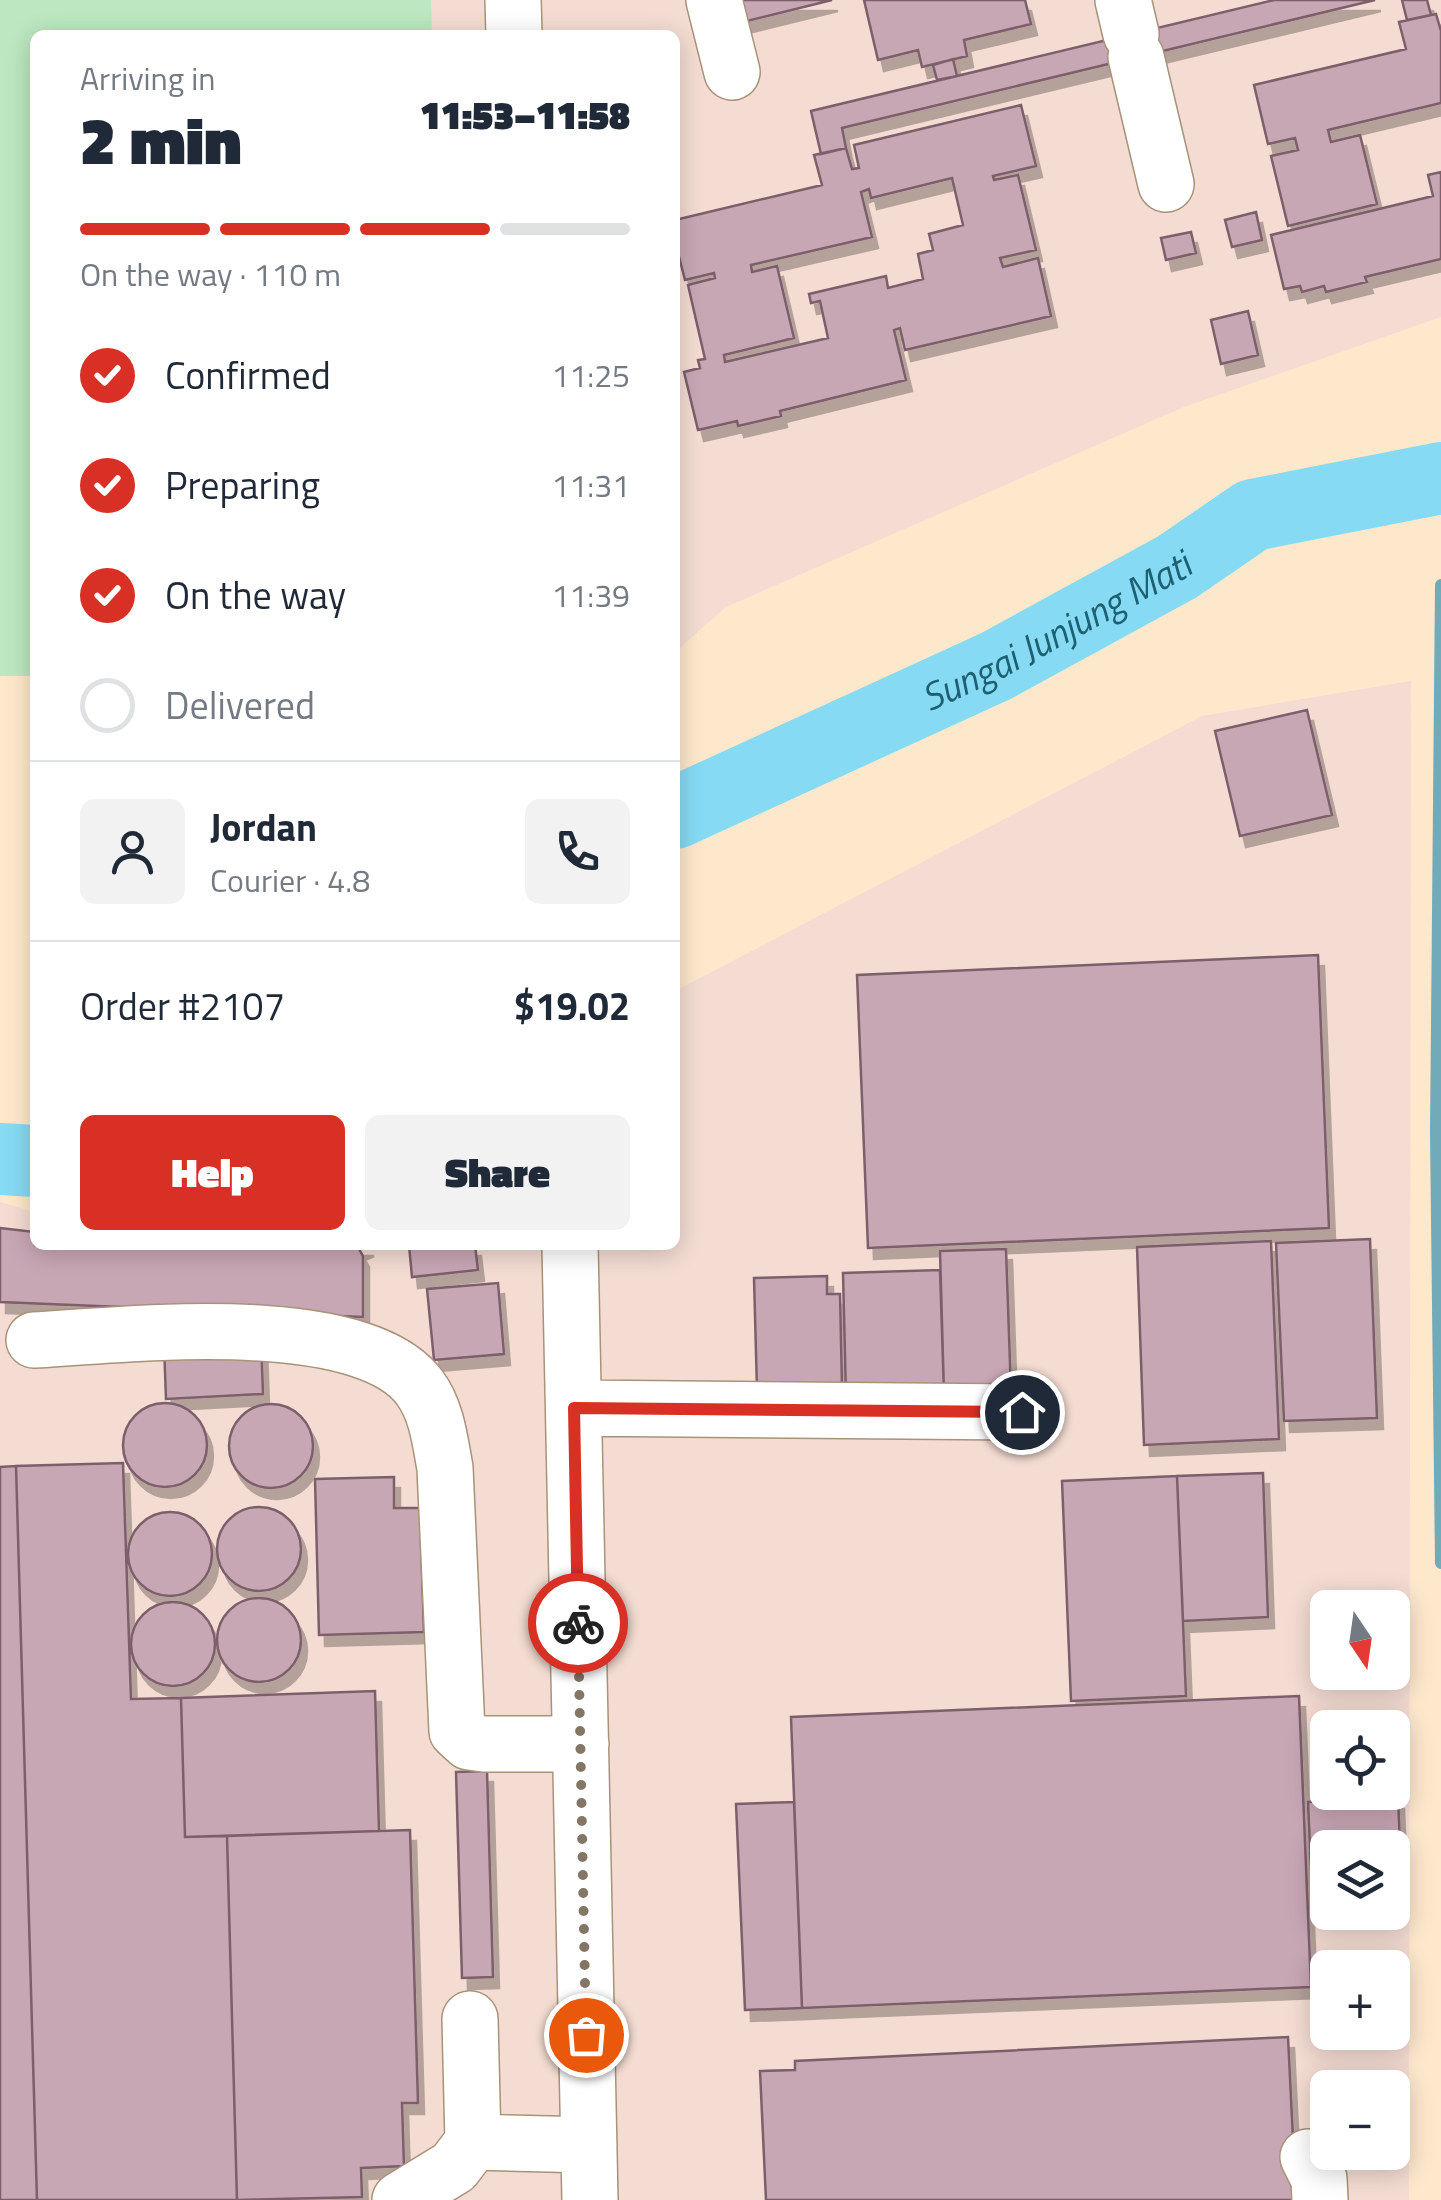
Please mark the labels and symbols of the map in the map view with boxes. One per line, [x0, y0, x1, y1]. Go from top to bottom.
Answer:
water label: Sungai Junjung Mati [911, 534, 1206, 726]
pin [980, 1370, 1065, 1455]
courier [528, 1573, 628, 1673]
north arrow [1310, 1590, 1410, 1690]
pin [544, 1993, 629, 2078]

